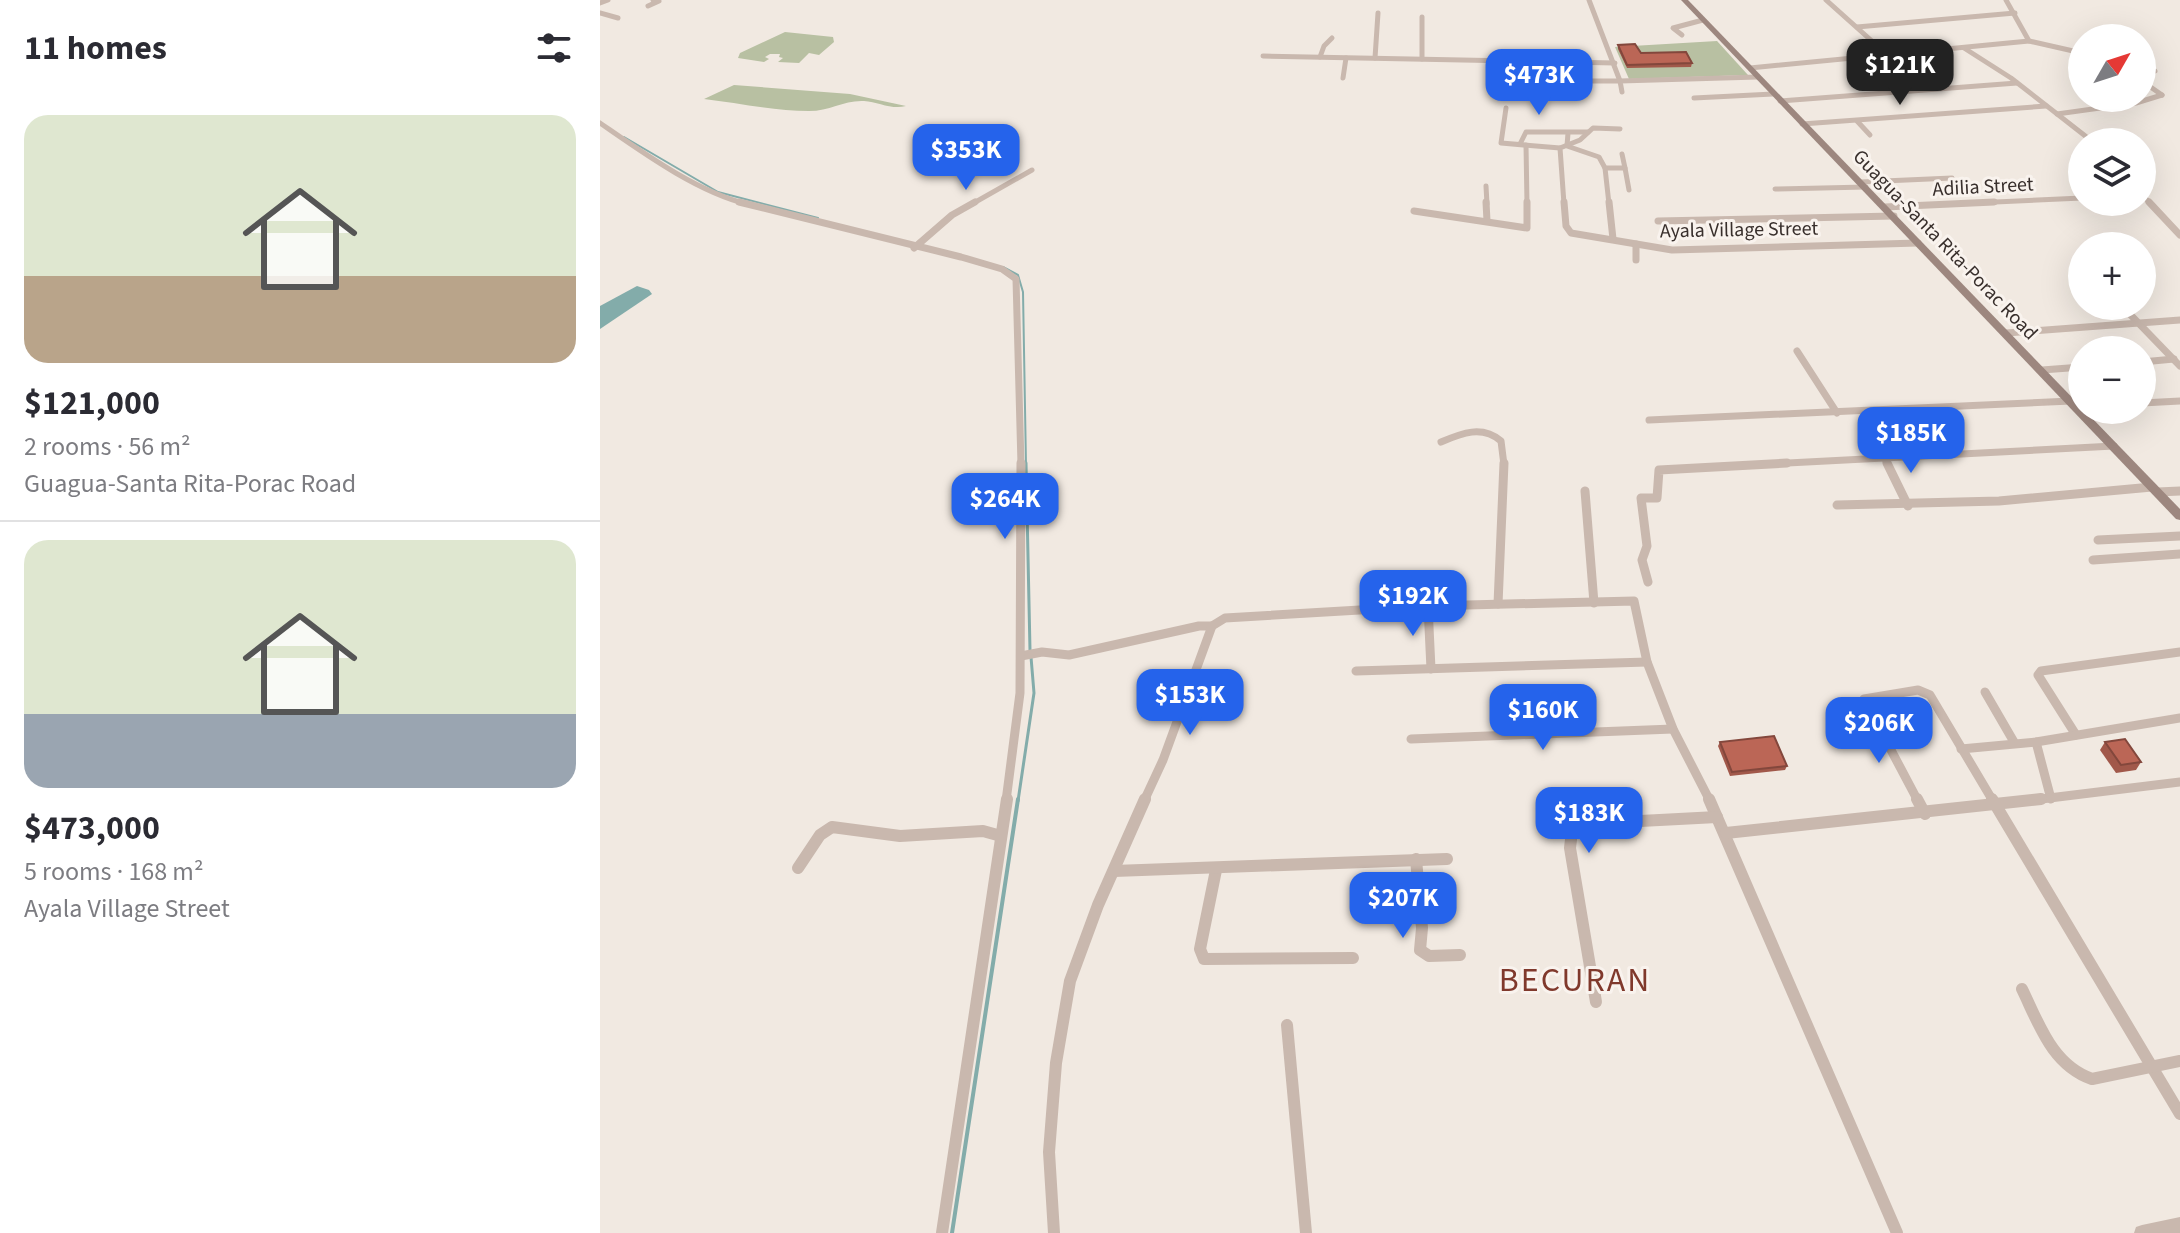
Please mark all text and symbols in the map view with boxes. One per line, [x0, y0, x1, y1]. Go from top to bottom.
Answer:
text: 11 homes [24, 24, 167, 73]
north arrow [2068, 24, 2156, 112]
map controls [2068, 24, 2156, 424]
icon: filters [532, 26, 576, 70]
pin: $121K [1844, 39, 1956, 107]
text: $121K [1865, 46, 1935, 83]
pin: $473K [1483, 49, 1595, 117]
text: $473K [1504, 56, 1574, 93]
pin: $353K [910, 124, 1022, 192]
button: layers [2068, 128, 2156, 216]
text: $353K [931, 131, 1001, 168]
street label: Guagua-Santa Rita-Porac Road [1846, 143, 2044, 347]
icon: home [228, 167, 372, 311]
street label: Adilia Street [1932, 170, 2034, 204]
street label: Ayala Village Street [1660, 215, 1819, 245]
button: + [2068, 232, 2156, 320]
button: − [2068, 336, 2156, 424]
text: $121,000 [24, 379, 160, 428]
pin: $185K [1855, 407, 1967, 475]
text: $185K [1876, 414, 1946, 451]
text: 2 rooms · 56 m² [24, 428, 191, 465]
text: Guagua-Santa Rita-Porac Road [24, 465, 356, 502]
pin: $264K [949, 473, 1061, 541]
text: $264K [970, 480, 1040, 517]
pin: $192K [1357, 570, 1469, 638]
text: $192K [1378, 577, 1448, 614]
icon: home [228, 592, 372, 736]
pin: $153K [1134, 669, 1246, 737]
text: $153K [1155, 676, 1225, 713]
pin: $160K [1487, 684, 1599, 752]
text: $160K [1508, 691, 1578, 728]
pin: $206K [1823, 697, 1935, 765]
text: $206K [1844, 704, 1914, 741]
pin: $183K [1533, 787, 1645, 855]
text: $183K [1554, 794, 1624, 831]
text: $473,000 [24, 804, 160, 853]
text: 5 rooms · 168 m² [24, 853, 203, 890]
pin: $207K [1347, 872, 1459, 940]
text: $207K [1368, 879, 1438, 916]
text: Ayala Village Street [24, 890, 230, 927]
district label: BECURAN [1499, 956, 1651, 1005]

